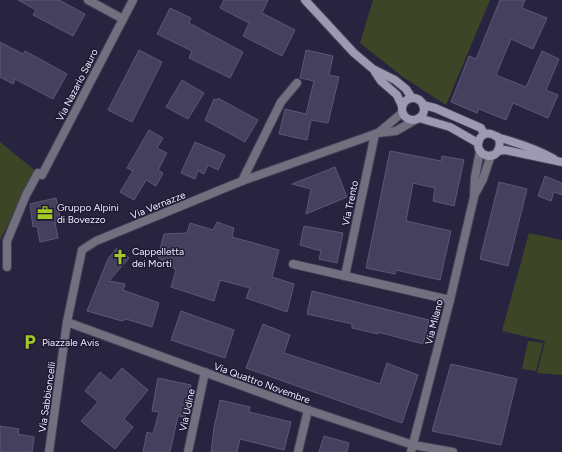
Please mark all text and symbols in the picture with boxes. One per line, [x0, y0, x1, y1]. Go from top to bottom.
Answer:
street label: Via Nazario Sauro [53, 46, 101, 123]
street label: Via Trento [339, 179, 361, 227]
street label: Via Vernazze [129, 188, 188, 222]
place label: Gruppo Alpini di Bovezzo [57, 201, 119, 226]
office icon: Gruppo Alpini di Bovezzo [36, 204, 54, 222]
place label: Cappelletta dei Morti [132, 245, 184, 270]
church icon: Cappelletta dei Morti [111, 248, 129, 266]
street label: Via Milano [422, 298, 446, 346]
parking icon: Piazzale Avis [21, 333, 39, 351]
place label: Piazzale Avis [42, 336, 99, 349]
street label: Via Quattro Novembre [212, 360, 312, 407]
street label: Via Sabbioncelli [36, 361, 58, 433]
street label: Via Udine [176, 387, 198, 432]

